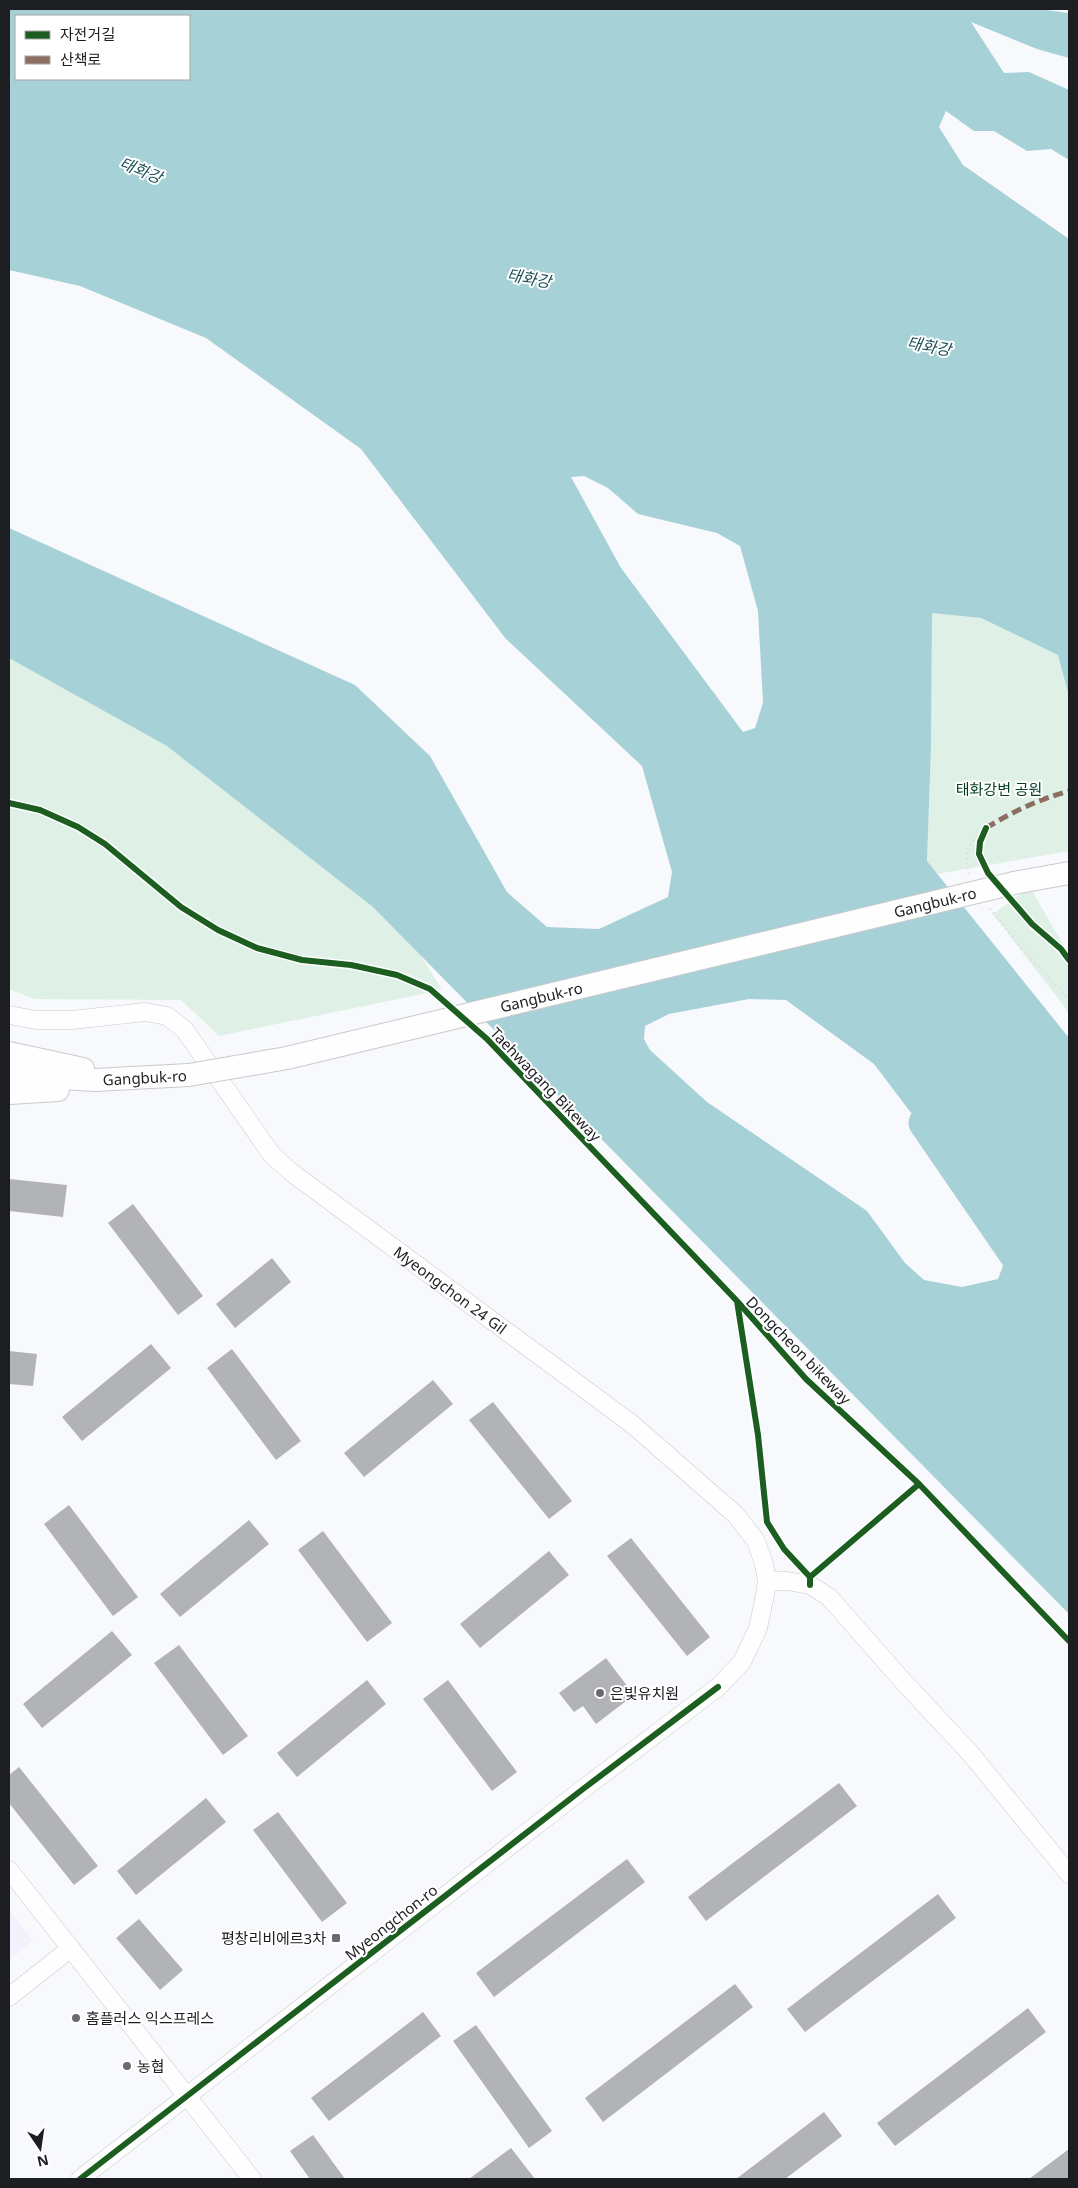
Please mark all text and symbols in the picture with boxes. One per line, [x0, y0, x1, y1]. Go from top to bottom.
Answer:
legend [15, 15, 190, 80]
text: 자전거길 [60, 24, 115, 44]
text: 산책로 [60, 49, 101, 69]
water label: 태화강 [116, 152, 168, 189]
water label: 태화강 [505, 263, 555, 293]
water label: 태화강 [905, 331, 955, 361]
park label: 태화강변 공원 [956, 779, 1042, 799]
street label: Gangbuk-ro [892, 882, 978, 922]
street label: Gangbuk-ro [498, 977, 585, 1016]
street label: Taehwagang Bikeway [486, 1023, 606, 1146]
street label: Gangbuk-ro [102, 1065, 187, 1090]
street label: Myeongchon 24 Gil [390, 1241, 511, 1338]
street label: Dongcheon bikeway [742, 1292, 856, 1409]
place label: 은빛유치원 [610, 1683, 679, 1703]
marker: 은빛유치원 [594, 1687, 606, 1699]
street label: Myeongchon-ro [341, 1880, 441, 1964]
place label: 평창리비에르3차 [221, 1928, 326, 1948]
marker: 평창리비에르3차 [330, 1932, 342, 1944]
place label: 홈플러스 익스프레스 [86, 2008, 214, 2028]
marker: 홈플러스 익스프레스 [70, 2012, 82, 2024]
place label: 농협 [137, 2056, 165, 2076]
marker: 농협 [121, 2060, 133, 2072]
north arrow [15, 2123, 65, 2173]
text: N [35, 2151, 51, 2172]

